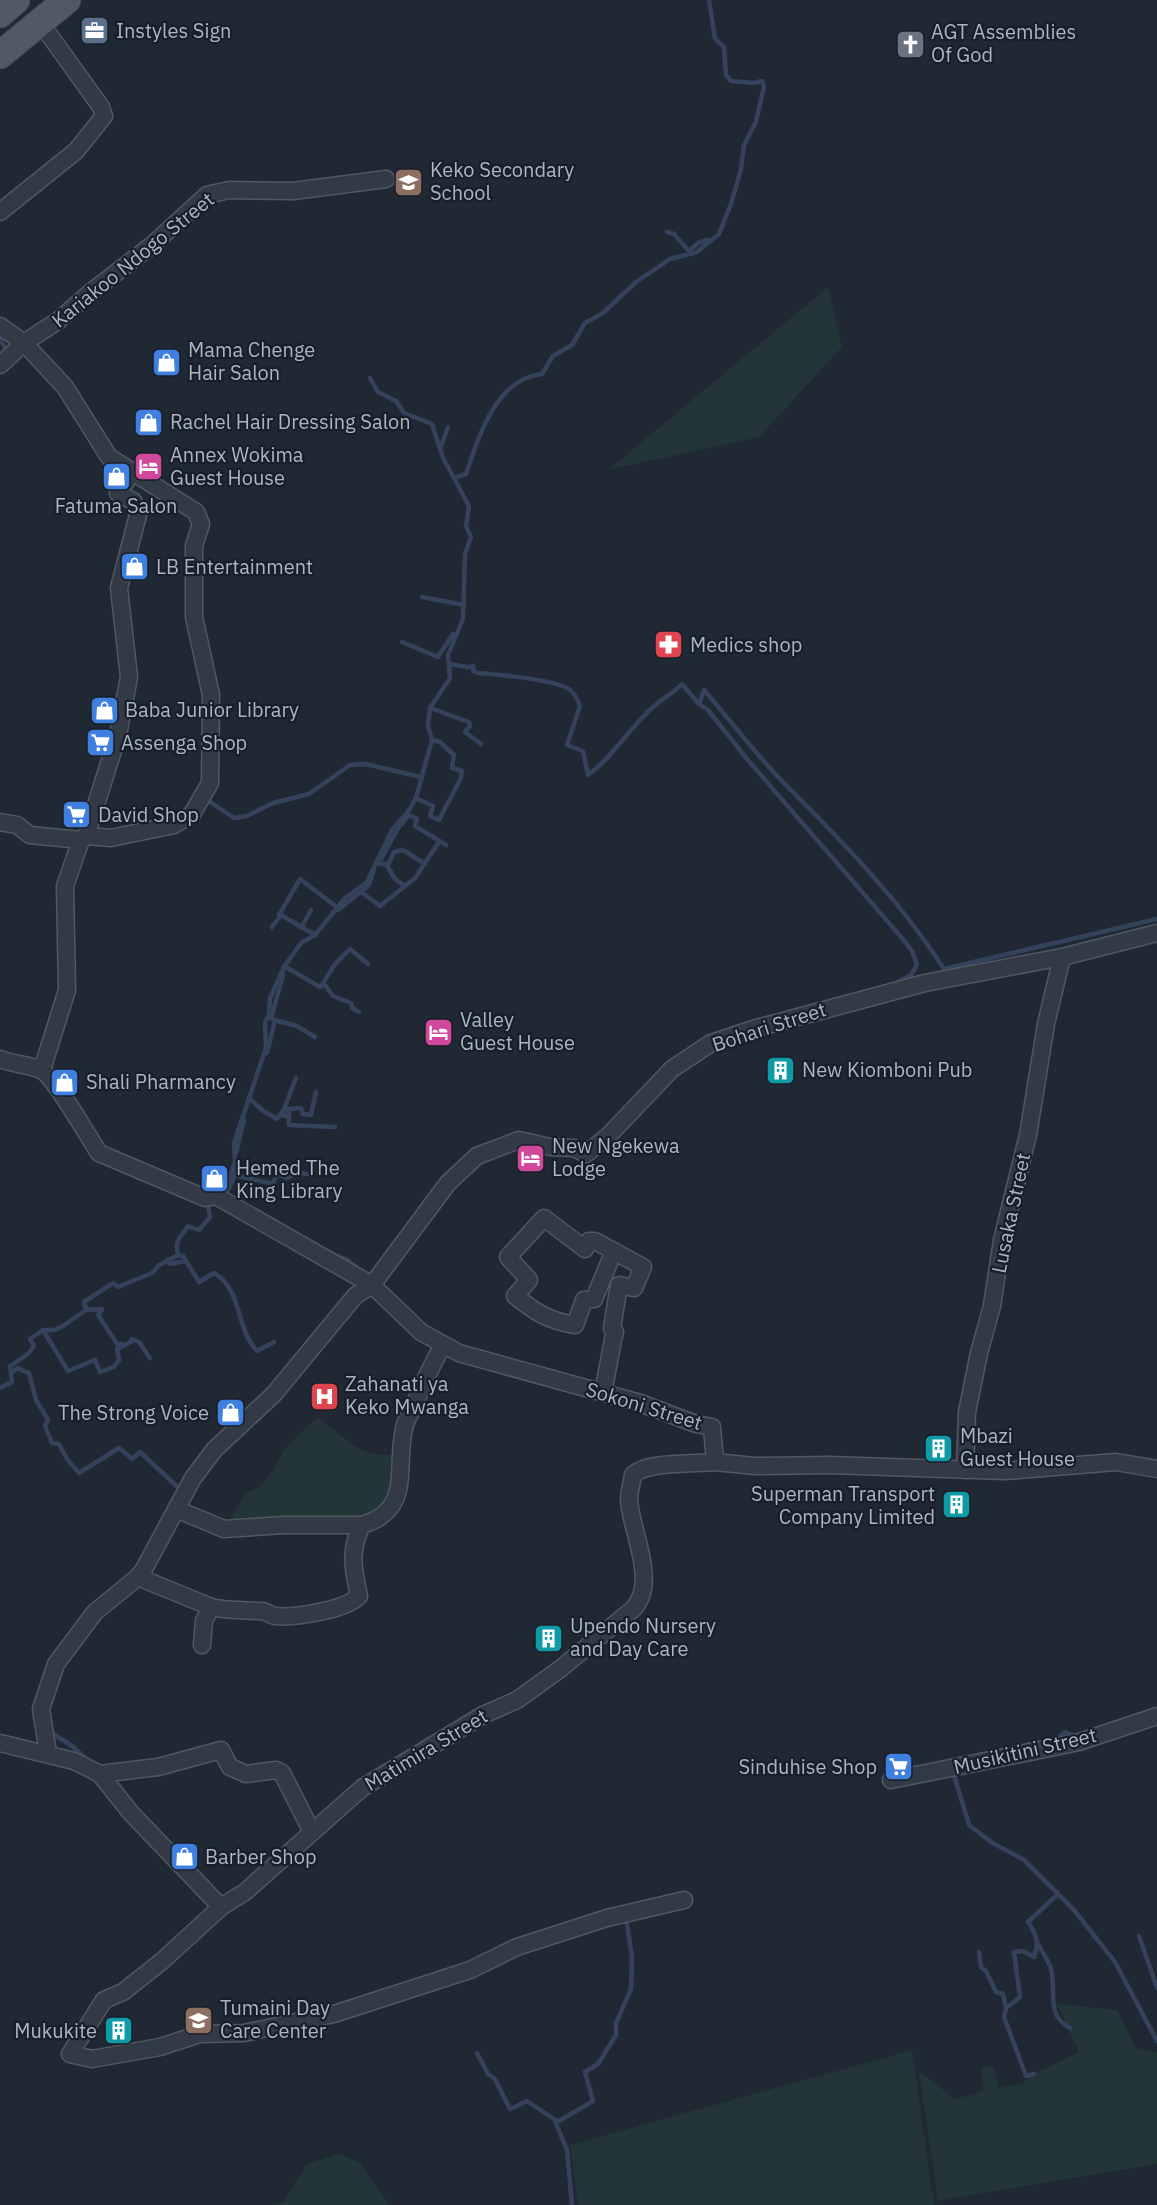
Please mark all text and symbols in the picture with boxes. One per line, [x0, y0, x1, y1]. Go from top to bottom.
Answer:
office icon: Instyles Sign [79, 15, 111, 47]
place label: Instyles Sign [116, 17, 231, 44]
place label: AGT Assemblies Of God [931, 18, 1076, 68]
church icon: AGT Assemblies Of God [894, 28, 926, 60]
place label: Keko Secondary School [430, 156, 574, 206]
school or university icon: Keko Secondary School [393, 166, 425, 198]
street label: Kariakoo Ndogo Street [46, 186, 220, 334]
place label: Mama Chenge Hair Salon [188, 336, 315, 386]
shop icon: Mama Chenge Hair Salon [151, 346, 183, 378]
shop icon: Rachel Hair Dressing Salon [133, 406, 165, 438]
place label: Rachel Hair Dressing Salon [170, 408, 411, 435]
place label: Annex Wokima Guest House [170, 441, 304, 491]
hotel icon: Annex Wokima Guest House [133, 451, 165, 483]
shop icon: Fatuma Salon [100, 460, 132, 492]
place label: Fatuma Salon [55, 492, 177, 519]
shop icon: LB Entertainment [119, 551, 151, 583]
place label: LB Entertainment [156, 553, 313, 580]
pharmacy icon: Medics shop [653, 629, 685, 661]
place label: Medics shop [690, 631, 802, 658]
shop icon: Baba Junior Library [88, 694, 120, 726]
place label: Baba Junior Library [125, 696, 299, 723]
supermarket icon: Assenga Shop [84, 727, 116, 759]
place label: Assenga Shop [121, 729, 247, 756]
supermarket icon: David Shop [61, 799, 93, 831]
place label: David Shop [98, 801, 199, 828]
street label: Bohari Street [708, 995, 829, 1058]
place label: Valley Guest House [460, 1006, 575, 1056]
hotel icon: Valley Guest House [423, 1016, 455, 1048]
building icon: New Kiomboni Pub [765, 1054, 797, 1086]
place label: New Kiomboni Pub [802, 1056, 972, 1083]
shop icon: Shali Pharmancy [49, 1066, 81, 1098]
place label: Shali Pharmancy [86, 1068, 236, 1095]
place label: New Ngekewa Lodge [552, 1132, 680, 1182]
hotel icon: New Ngekewa Lodge [515, 1142, 547, 1174]
street label: Lusaka Street [985, 1150, 1036, 1276]
place label: Hemed The King Library [236, 1154, 342, 1204]
shop icon: Hemed The King Library [199, 1163, 231, 1195]
place label: Zahanati ya Keko Mwanga [345, 1370, 469, 1420]
street label: Sokoni Street [583, 1375, 706, 1436]
hospital icon: Zahanati ya Keko Mwanga [308, 1380, 340, 1412]
shop icon: The Strong Voice [214, 1397, 246, 1429]
place label: The Strong Voice [58, 1399, 209, 1426]
place label: Mbazi Guest House [960, 1422, 1075, 1472]
building icon: Mbazi Guest House [923, 1432, 955, 1464]
place label: Superman Transport Company Limited [751, 1480, 935, 1530]
building icon: Superman Transport Company Limited [940, 1489, 972, 1521]
place label: Upendo Nursery and Day Care [570, 1612, 716, 1662]
building icon: Upendo Nursery and Day Care [533, 1622, 565, 1654]
street label: Matimira Street [359, 1702, 492, 1797]
street label: Musikitini Street [951, 1721, 1099, 1780]
supermarket icon: Sinduhise Shop [882, 1751, 914, 1783]
place label: Sinduhise Shop [738, 1753, 877, 1780]
shop icon: Barber Shop [168, 1841, 200, 1873]
place label: Barber Shop [205, 1843, 317, 1870]
place label: Tumaini Day Care Center [220, 1994, 330, 2044]
school or university icon: Tumaini Day Care Center [183, 2004, 215, 2036]
building icon: Mukukite [102, 2015, 134, 2047]
place label: Mukukite [14, 2017, 97, 2044]

